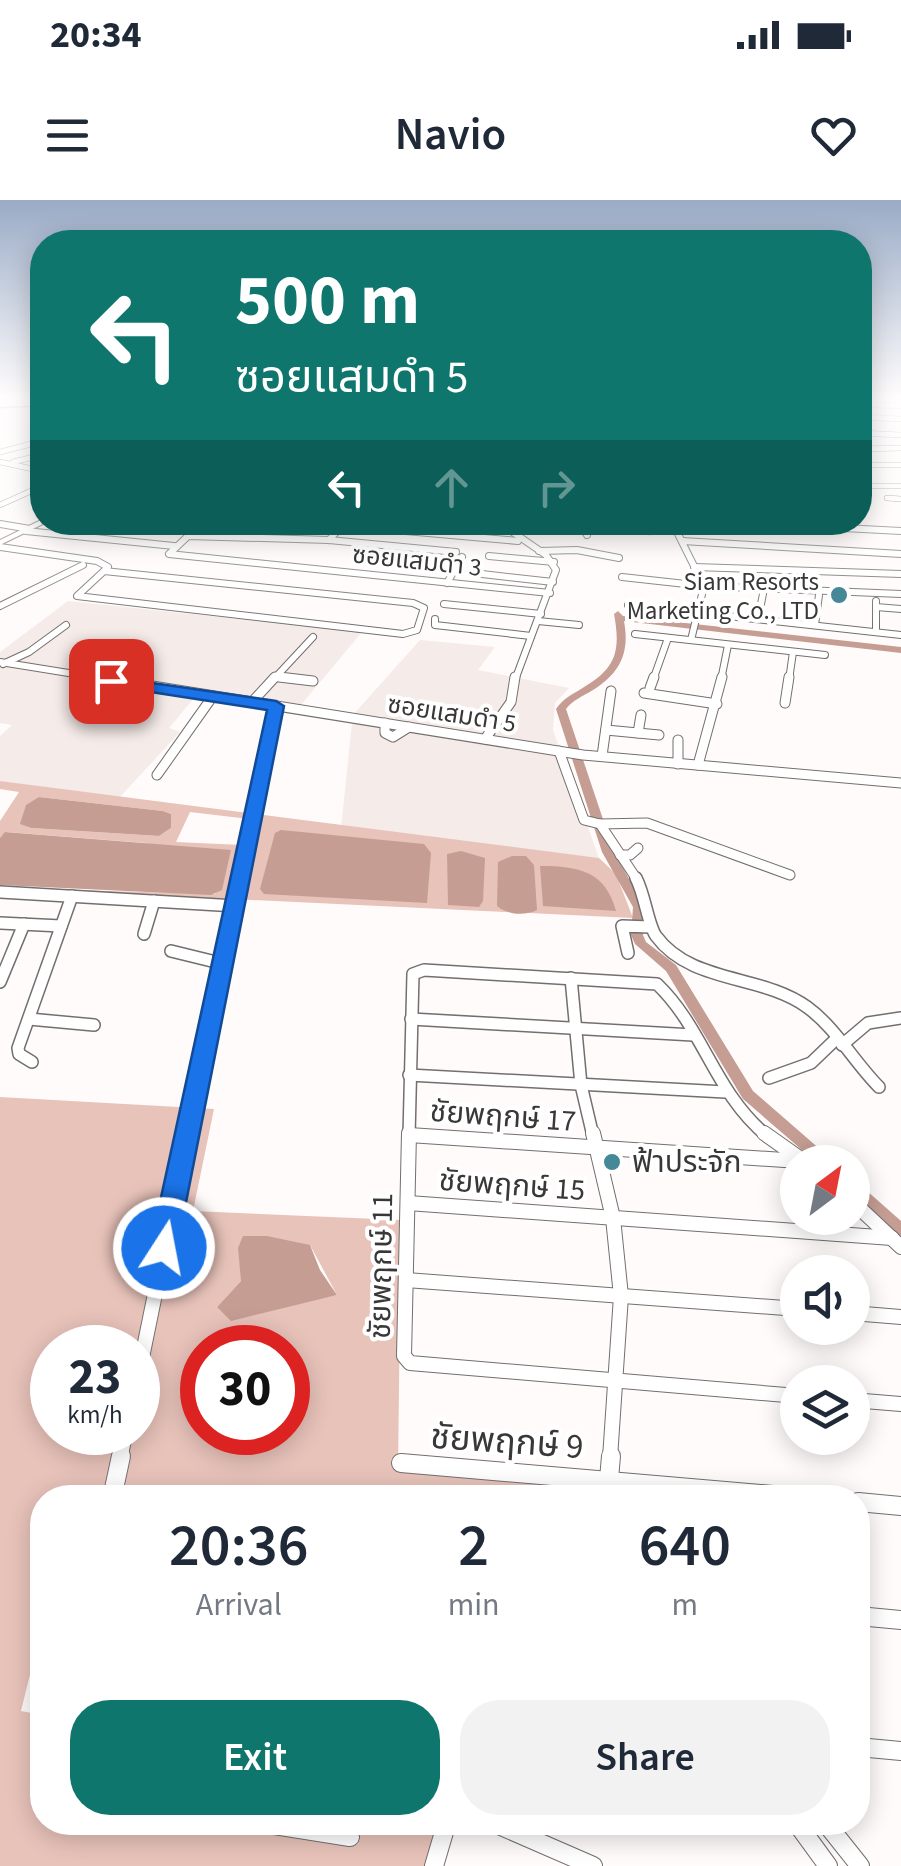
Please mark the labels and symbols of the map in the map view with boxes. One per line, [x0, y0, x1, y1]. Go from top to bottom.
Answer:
street label: ซอยแสมดำ 3 [351, 536, 483, 586]
place label: Siam Resorts Marketing Co., LTD [627, 564, 819, 629]
marker: Siam Resorts Marketing Co., LTD [828, 584, 850, 606]
pin [69, 639, 154, 724]
street label: ซอยแสมดำ 5 [385, 686, 519, 742]
street label: ชัยพฤกษ์ 17 [429, 1090, 577, 1143]
place label: ฟ้าประจัก [632, 1141, 742, 1184]
north arrow [780, 1145, 870, 1235]
marker: ฟ้าประจัก [601, 1151, 623, 1173]
street label: ชัยพฤกษ์ 15 [438, 1159, 586, 1212]
street label: ชัยพฤกษ์ 11 [359, 1193, 404, 1339]
position arrow [112, 1196, 216, 1300]
speed limit sign: 30 [180, 1325, 310, 1455]
street label: ชัยพฤกษ์ 9 [429, 1412, 585, 1472]

